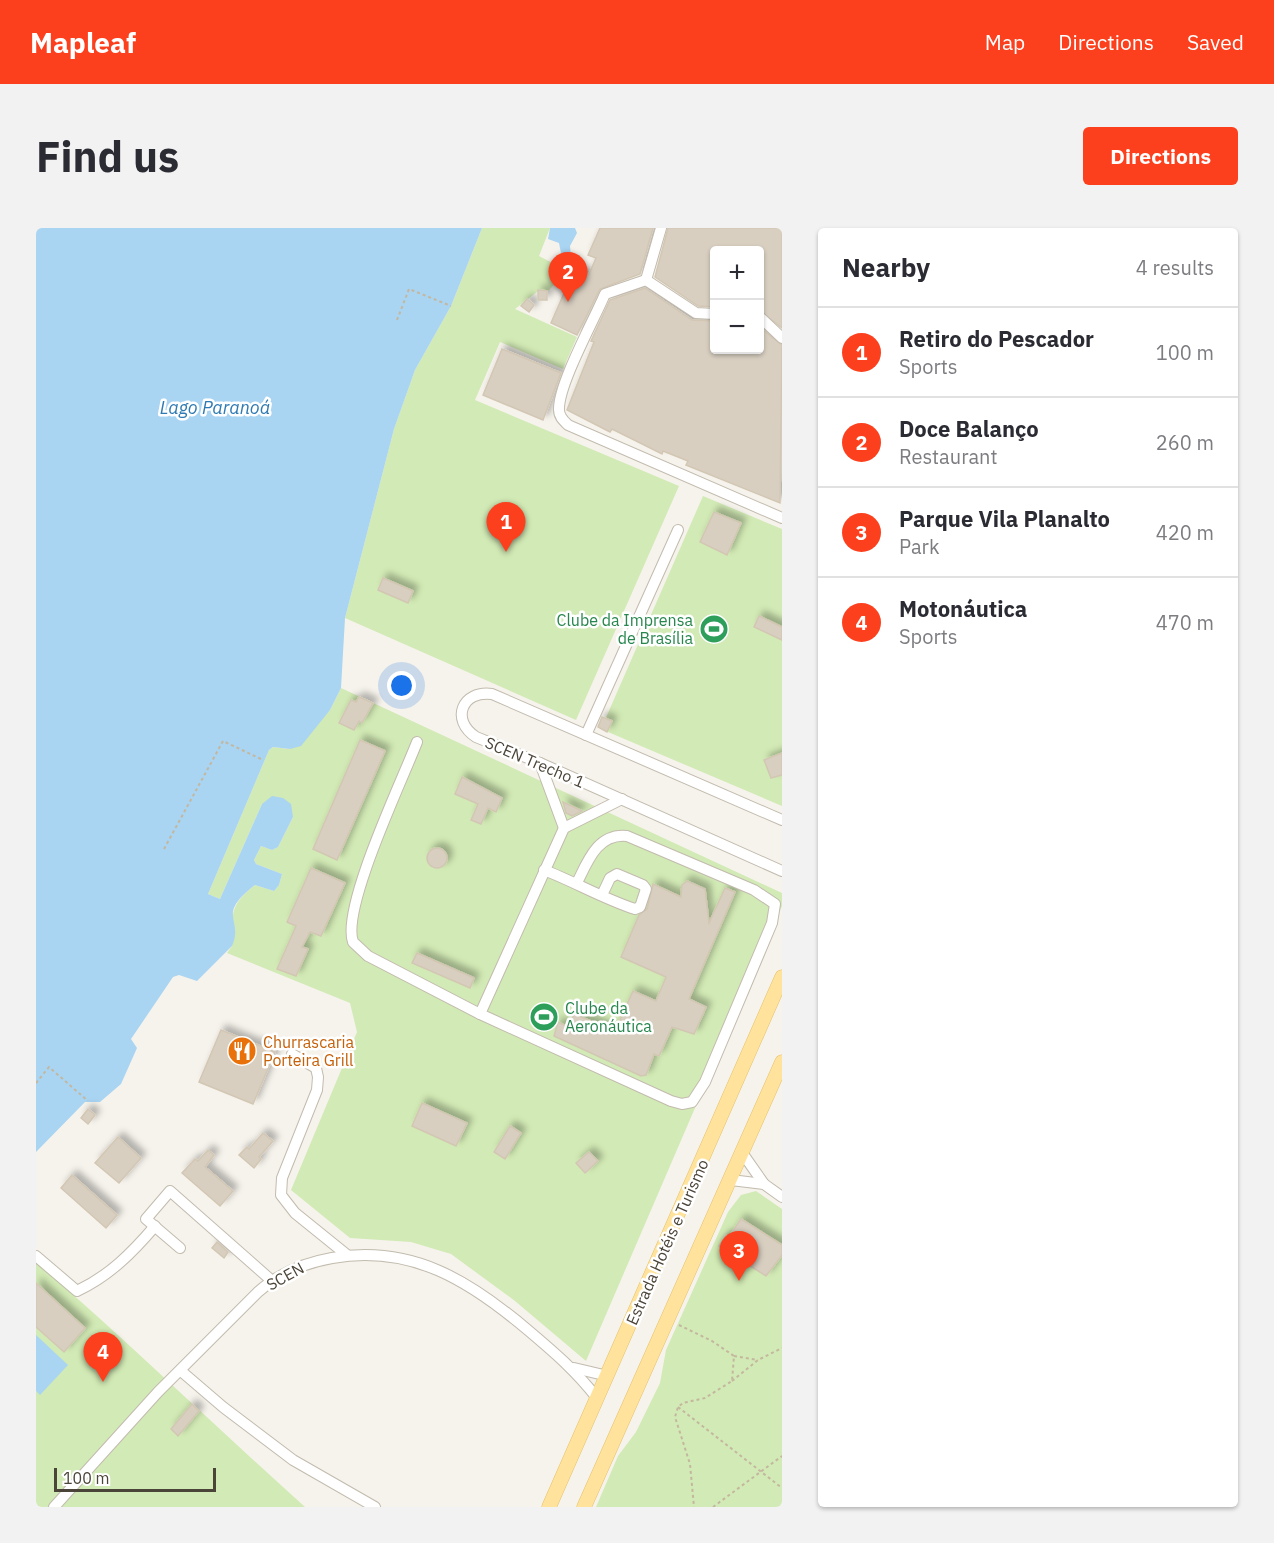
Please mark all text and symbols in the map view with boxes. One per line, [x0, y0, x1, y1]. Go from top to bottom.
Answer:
text: Mapleaf [30, 24, 136, 61]
text: Map [985, 28, 1025, 56]
text: Directions [1058, 28, 1154, 56]
text: Saved [1187, 28, 1244, 56]
button: Directions [1083, 127, 1238, 185]
text: Find us [36, 129, 179, 184]
map controls [710, 246, 764, 354]
button: + [710, 246, 764, 300]
text: Nearby [842, 250, 930, 284]
pin: 2 [548, 253, 588, 302]
text: 4 results [1136, 254, 1214, 281]
button: − [710, 300, 764, 354]
text: Retiro do Pescador [899, 324, 1094, 353]
text: 1 [856, 339, 868, 366]
text: 100 m [1156, 339, 1214, 366]
text: Sports [899, 353, 958, 380]
water label: Lago Paranoá [160, 396, 270, 419]
text: Doce Balanço [899, 414, 1039, 443]
text: 2 [856, 429, 868, 456]
text: 260 m [1156, 429, 1214, 456]
text: Restaurant [899, 443, 997, 470]
pin: 1 [486, 502, 526, 552]
text: Parque Vila Planalto [899, 504, 1110, 533]
text: 3 [856, 519, 868, 546]
text: 420 m [1156, 519, 1214, 546]
text: Park [899, 533, 939, 560]
text: Motonáutica [899, 594, 1027, 623]
text: 4 [856, 609, 868, 636]
text: 470 m [1156, 609, 1214, 636]
place label: Clube da Imprensa de Brasília [557, 610, 693, 648]
sports icon: Clube da Imprensa de Brasília [698, 613, 730, 645]
text: Sports [899, 623, 958, 650]
your location [387, 671, 416, 700]
street label: SCEN Trecho 1 [482, 732, 588, 792]
place label: Clube da Aeronáutica [565, 998, 652, 1036]
sports icon: Clube da Aeronáutica [528, 1001, 560, 1033]
place label: Churrascaria Porteira Grill [263, 1032, 355, 1070]
restaurant icon: Churrascaria Porteira Grill [226, 1035, 258, 1067]
street label: Estrada Hotéis e Turismo [621, 1156, 713, 1328]
pin: 3 [720, 1232, 758, 1281]
street label: SCEN [263, 1258, 307, 1294]
pin: 4 [84, 1332, 122, 1382]
scale bar [54, 1465, 216, 1492]
text: 100 m [63, 1468, 110, 1488]

